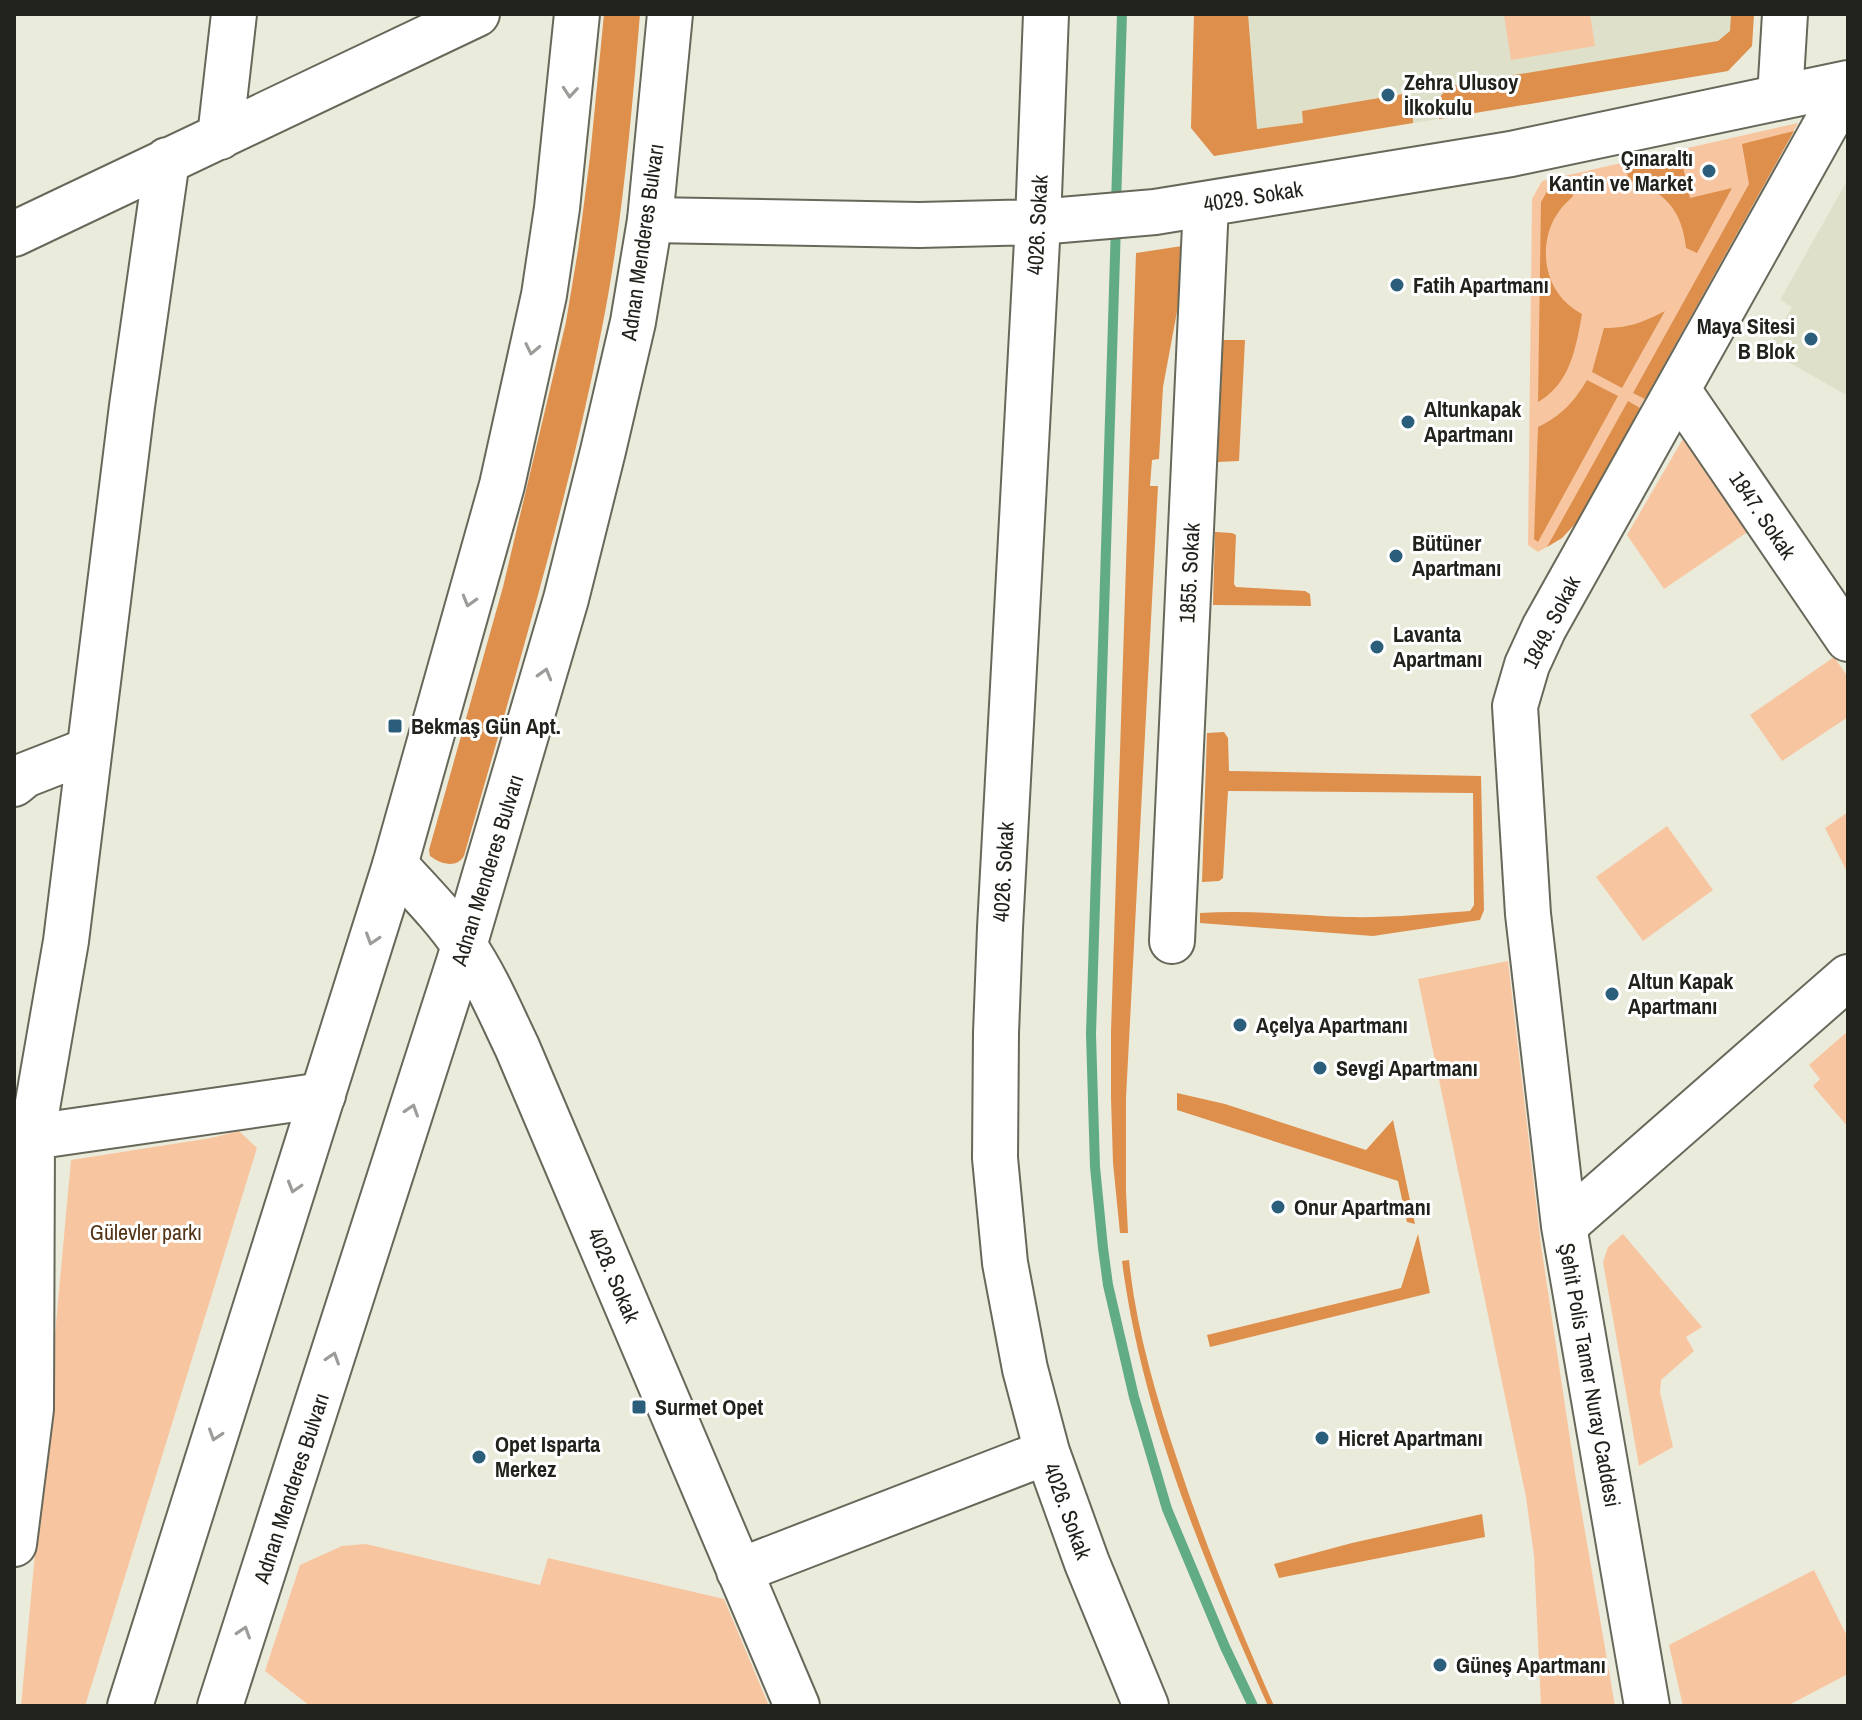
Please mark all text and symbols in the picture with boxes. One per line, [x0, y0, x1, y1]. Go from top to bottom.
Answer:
place label: Zehra Ulusoy İlkokulu [1404, 67, 1518, 122]
one-way arrow [562, 86, 579, 99]
marker: Zehra Ulusoy İlkokulu [1379, 86, 1397, 104]
street label: Adnan Menderes Bulvarı [613, 142, 671, 343]
place label: Çınaraltı Kantin ve Market [1549, 143, 1693, 198]
marker: Çınaraltı Kantin ve Market [1700, 162, 1718, 180]
street label: 4026. Sokak [1019, 173, 1055, 276]
street label: 4029. Sokak [1201, 173, 1306, 219]
place label: Fatih Apartmanı [1413, 270, 1549, 300]
marker: Fatih Apartmanı [1388, 276, 1406, 294]
place label: Maya Sitesi B Blok [1697, 311, 1796, 366]
marker: Maya Sitesi B Blok [1802, 330, 1820, 348]
one-way arrow [525, 342, 542, 355]
place label: Altunkapak Apartmanı [1424, 394, 1522, 449]
marker: Altunkapak Apartmanı [1399, 413, 1417, 431]
street label: 1847. Sokak [1723, 465, 1804, 566]
street label: 1855. Sokak [1171, 521, 1207, 624]
place label: Bütüner Apartmanı [1412, 528, 1501, 583]
marker: Bütüner Apartmanı [1387, 547, 1405, 565]
street label: 1849. Sokak [1515, 570, 1588, 673]
one-way arrow [462, 593, 478, 607]
place label: Lavanta Apartmanı [1393, 619, 1482, 674]
marker: Lavanta Apartmanı [1368, 638, 1386, 656]
one-way arrow [536, 668, 552, 682]
place label: Bekmaş Gün Apt. [411, 711, 561, 741]
marker: Bekmaş Gün Apt. [386, 717, 404, 735]
street label: Adnan Menderes Bulvarı [443, 771, 530, 970]
street label: 4026. Sokak [985, 820, 1021, 923]
one-way arrow [365, 932, 381, 946]
place label: Altun Kapak Apartmanı [1628, 966, 1734, 1021]
marker: Altun Kapak Apartmanı [1603, 985, 1621, 1003]
place label: Açelya Apartmanı [1256, 1010, 1408, 1040]
marker: Açelya Apartmanı [1231, 1016, 1249, 1034]
place label: Sevgi Apartmanı [1336, 1053, 1478, 1083]
marker: Sevgi Apartmanı [1311, 1059, 1329, 1077]
one-way arrow [403, 1104, 419, 1117]
one-way arrow [287, 1180, 303, 1194]
place label: Onur Apartmanı [1294, 1192, 1431, 1222]
marker: Onur Apartmanı [1269, 1198, 1287, 1216]
park label: Gülevler parkı [90, 1217, 202, 1247]
street label: 4028. Sokak [581, 1223, 648, 1328]
street label: Şehit Polis Tamer Nuray Caddesi [1552, 1241, 1628, 1509]
one-way arrow [324, 1351, 340, 1365]
street label: Adnan Menderes Bulvarı [246, 1389, 336, 1588]
place label: Surmet Opet [655, 1392, 763, 1422]
marker: Surmet Opet [630, 1398, 648, 1416]
place label: Hicret Apartmanı [1338, 1423, 1483, 1453]
one-way arrow [208, 1428, 224, 1442]
place label: Opet Isparta Merkez [495, 1429, 600, 1484]
marker: Hicret Apartmanı [1313, 1429, 1331, 1447]
marker: Opet Isparta Merkez [470, 1448, 488, 1466]
street label: 4026. Sokak [1037, 1459, 1100, 1564]
one-way arrow [235, 1626, 251, 1640]
place label: Güneş Apartmanı [1456, 1650, 1606, 1680]
marker: Güneş Apartmanı [1431, 1656, 1449, 1674]

